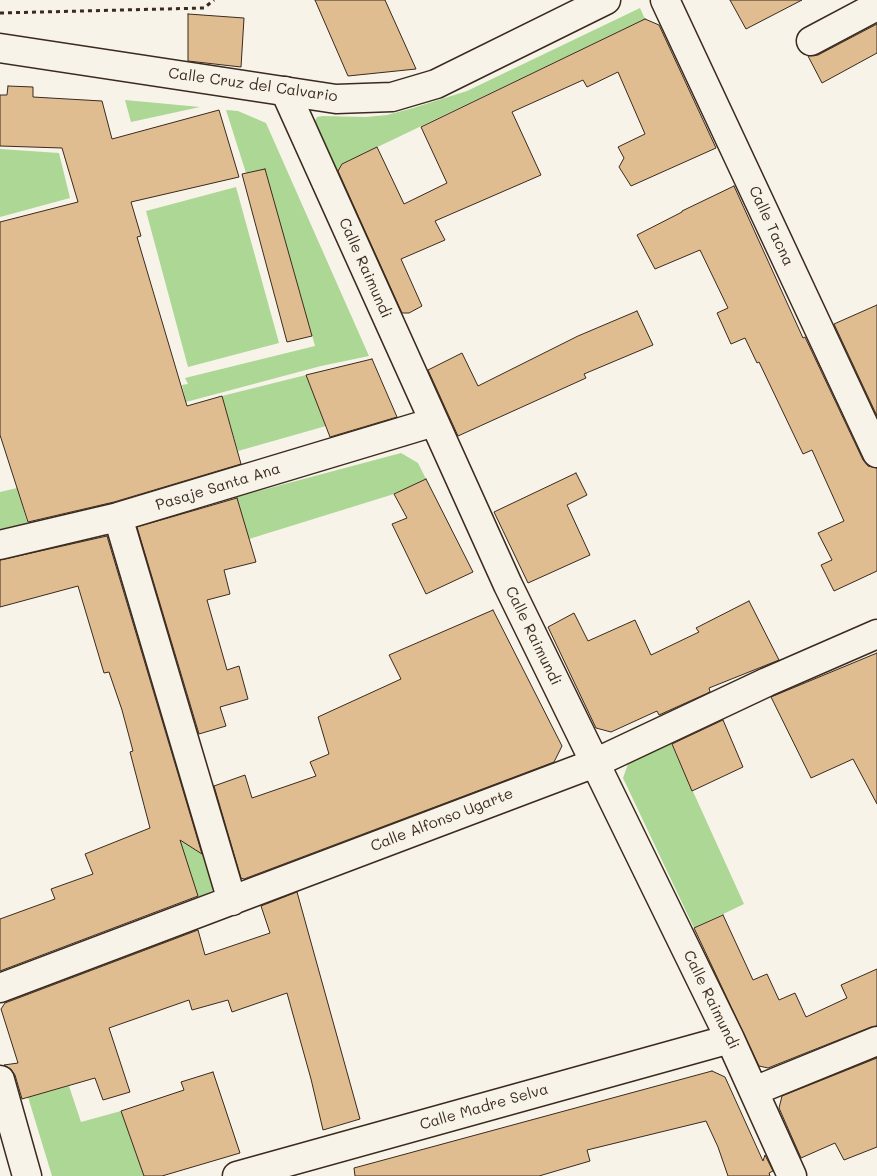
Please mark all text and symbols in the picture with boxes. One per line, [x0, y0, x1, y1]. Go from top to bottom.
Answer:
street label: Calle Cruz del Calvario [167, 64, 339, 106]
street label: Calle Tacna [745, 183, 797, 269]
street label: Calle Raimundi [335, 215, 395, 321]
street label: Pasaje Santa Ana [154, 460, 282, 514]
street label: Calle Raimundi [501, 584, 565, 688]
street label: Calle Alfonso Ugarte [368, 784, 516, 856]
street label: Calle Raimundi [679, 948, 743, 1052]
street label: Calle Madre Selva [418, 1080, 550, 1134]

